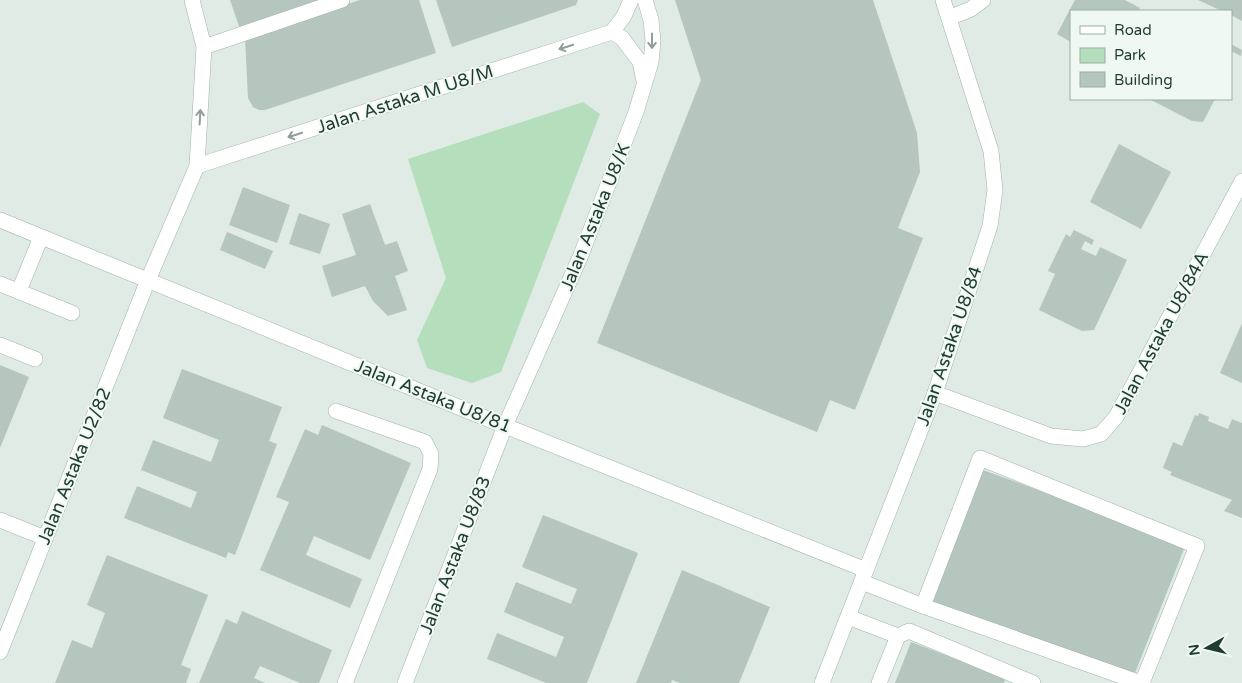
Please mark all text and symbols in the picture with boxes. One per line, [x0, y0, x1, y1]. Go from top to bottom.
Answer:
legend [1070, 10, 1232, 100]
text: Road [1114, 21, 1152, 39]
one-way arrow [647, 32, 657, 49]
one-way arrow [558, 43, 574, 52]
text: Park [1114, 46, 1146, 64]
street label: Jalan Astaka M U8/M [314, 60, 496, 138]
text: Building [1114, 71, 1173, 89]
one-way arrow [195, 109, 204, 125]
one-way arrow [287, 131, 303, 140]
street label: Jalan Astaka U8/K [555, 140, 635, 294]
street label: Jalan Astaka U8/84A [1109, 248, 1213, 418]
street label: Jalan Astaka U8/84 [911, 263, 987, 429]
street label: Jalan Astaka U8/81 [351, 354, 515, 438]
street label: Jalan Astaka U2/82 [32, 384, 116, 548]
street label: Jalan Astaka U8/83 [415, 473, 495, 637]
north arrow [1182, 623, 1232, 673]
text: N [1185, 643, 1204, 656]

